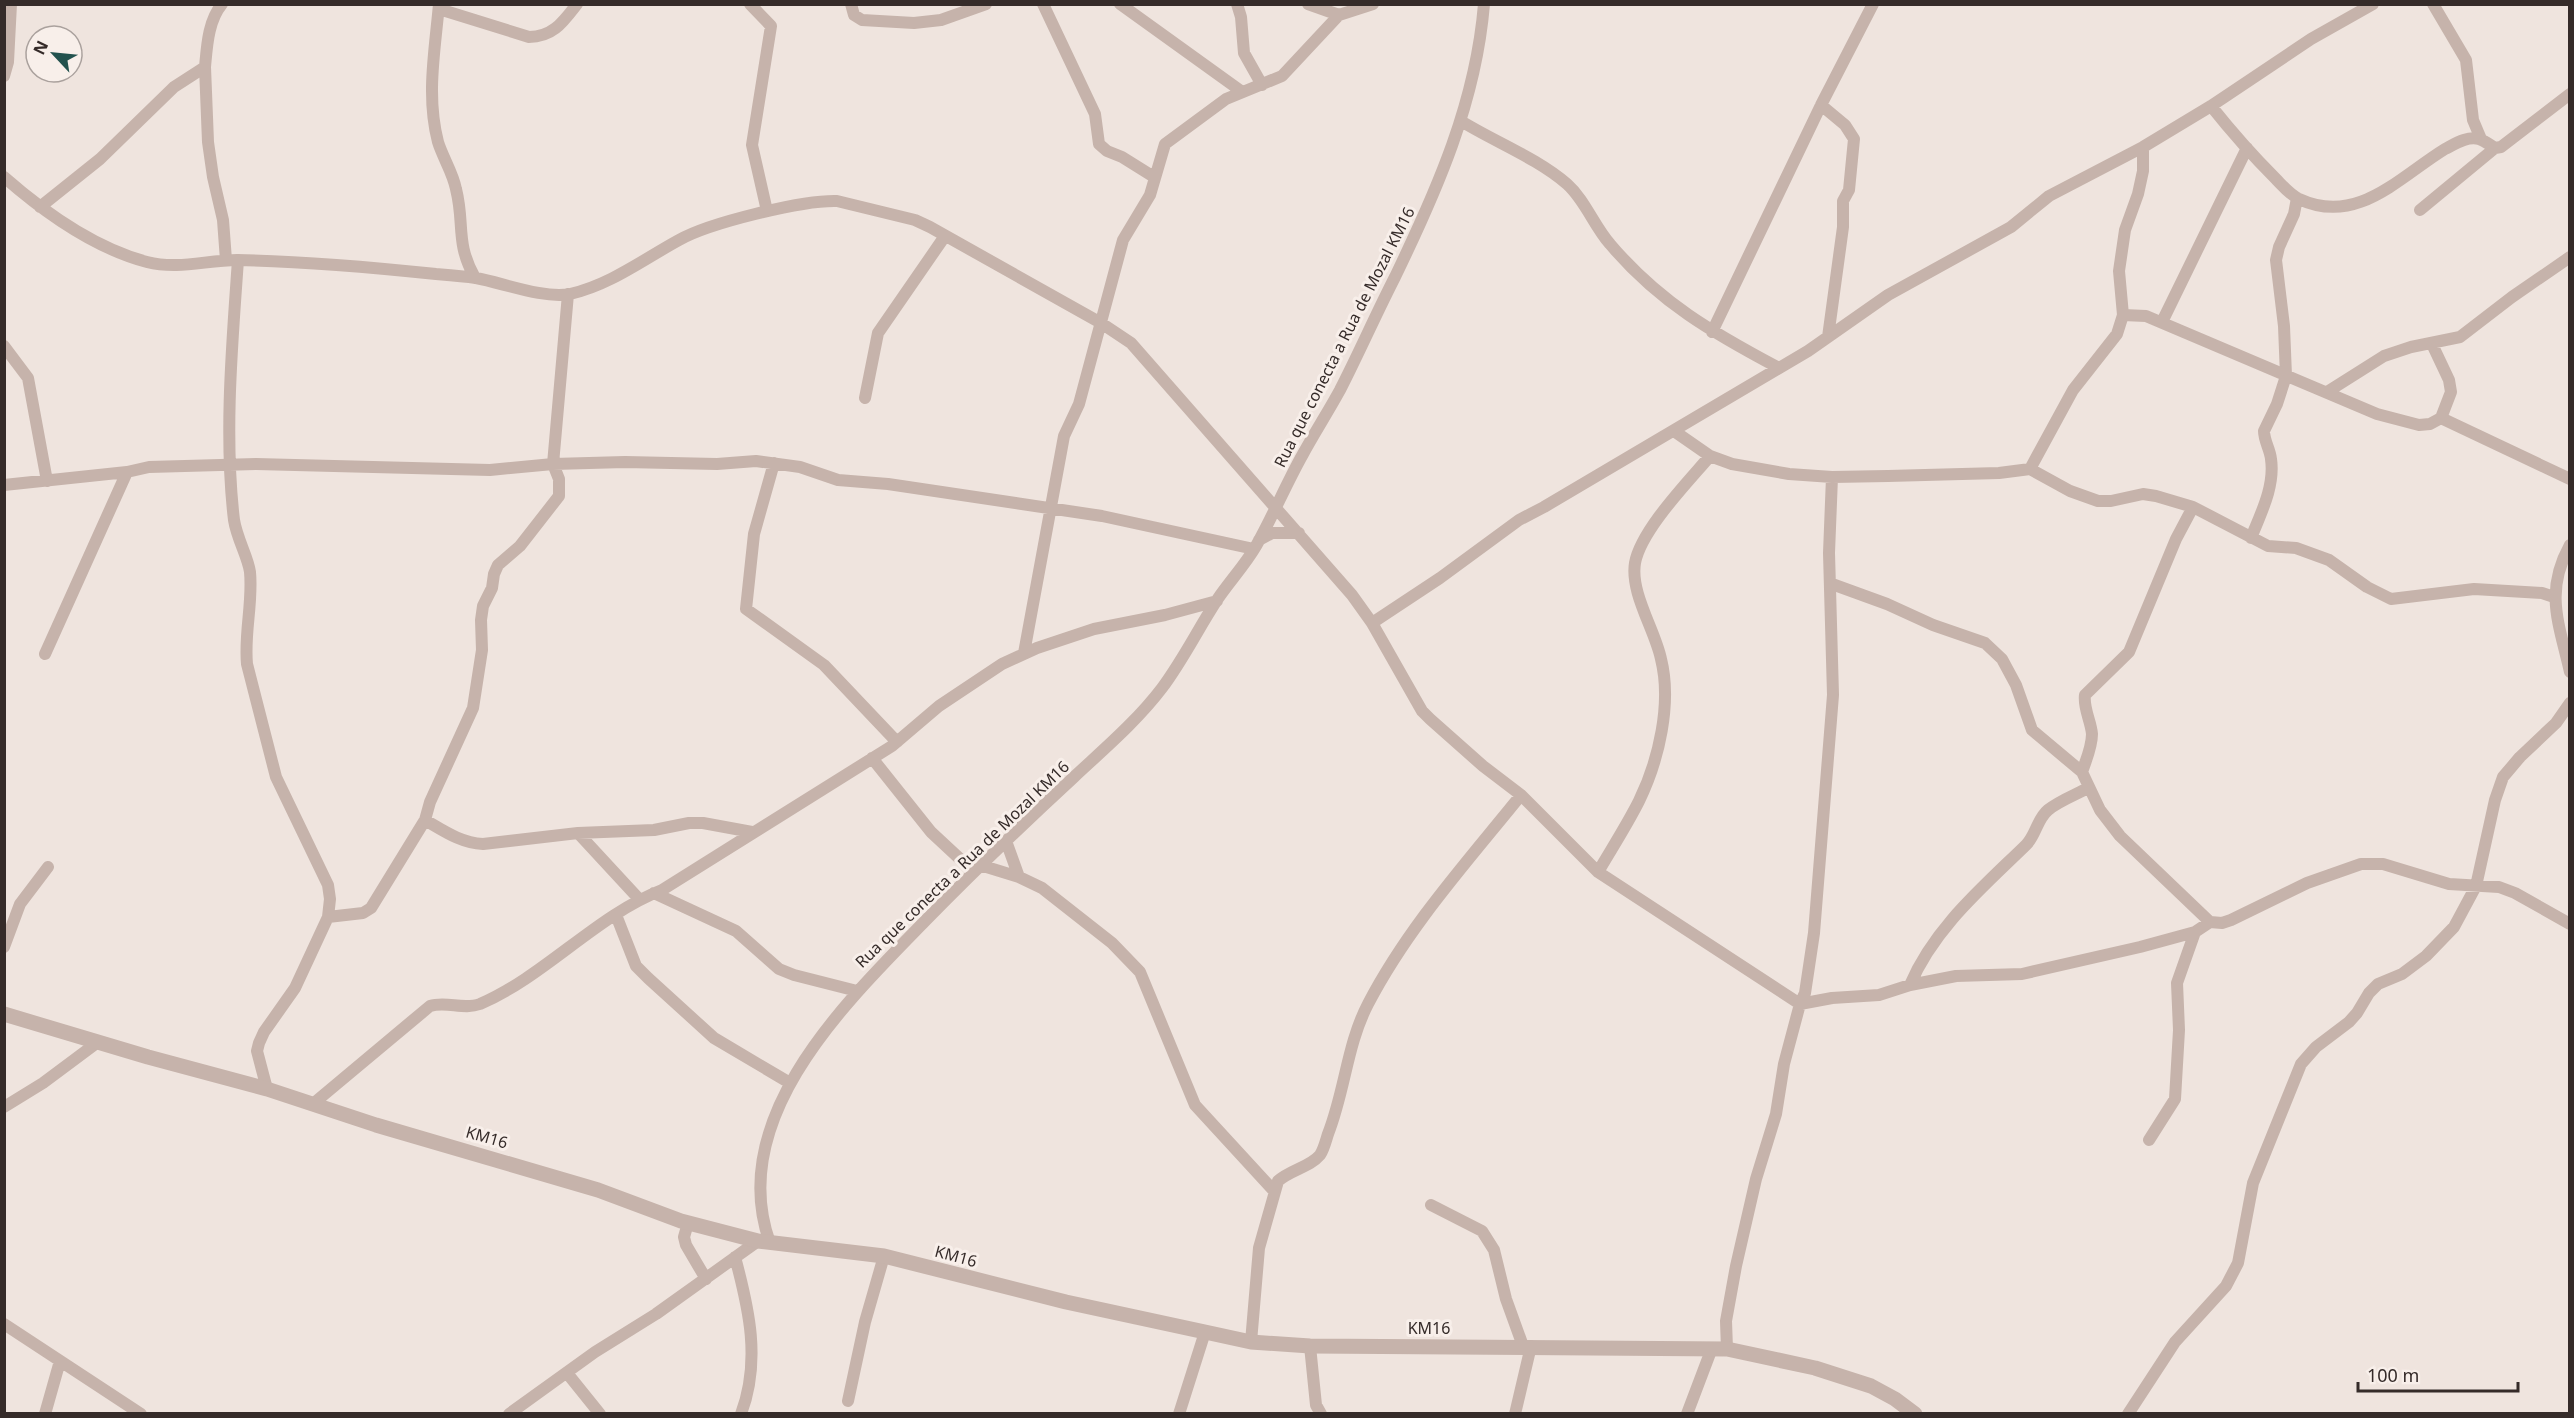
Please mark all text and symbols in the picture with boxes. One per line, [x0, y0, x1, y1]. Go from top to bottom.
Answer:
north arrow [24, 24, 84, 84]
text: N [28, 37, 53, 58]
street label: Rua que conecta a Rua de Mozal KM16 [1268, 203, 1420, 471]
street label: Rua que conecta a Rua de Mozal KM16 [850, 756, 1074, 972]
street label: KM16 [463, 1121, 511, 1153]
street label: KM16 [933, 1240, 979, 1272]
street label: KM16 [1408, 1317, 1450, 1339]
scale bar [2358, 1355, 2518, 1393]
text: 100 m [2367, 1363, 2419, 1387]

